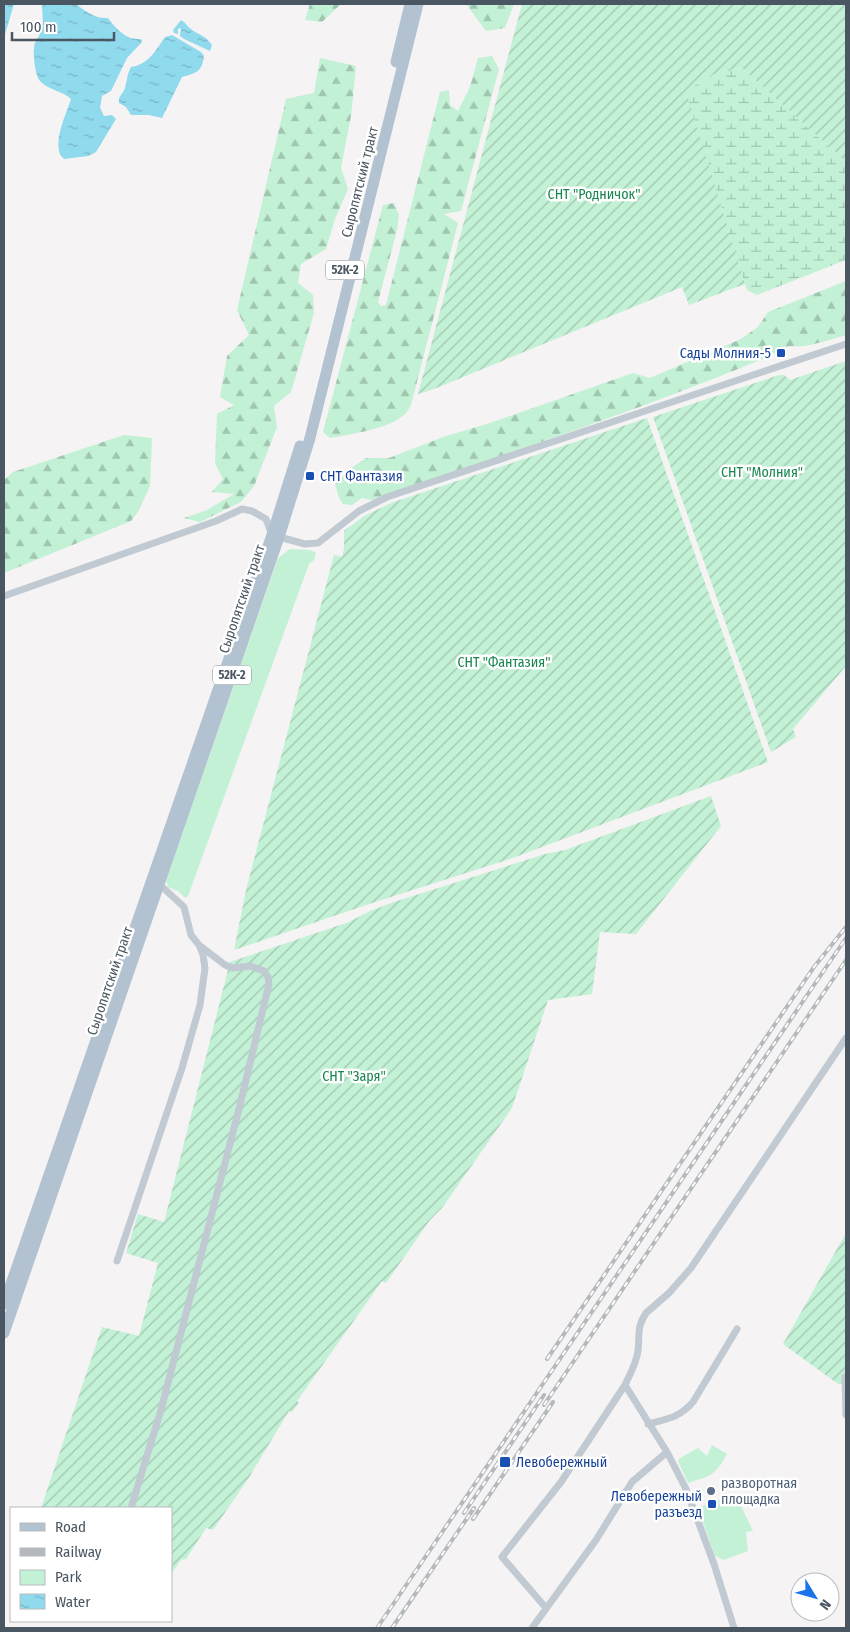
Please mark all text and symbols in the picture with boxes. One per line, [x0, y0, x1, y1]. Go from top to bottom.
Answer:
scale bar [12, 10, 115, 42]
text: 100 m [20, 18, 57, 36]
street label: Сыропятский тракт [338, 124, 382, 239]
park label: СНТ "Родничок" [548, 186, 640, 203]
road number: 52К-2 [326, 260, 364, 280]
place label: Сады Молния-5 [680, 345, 771, 362]
marker: Сады Молния-5 [775, 347, 787, 359]
park label: СНТ "Молния" [721, 464, 803, 481]
place label: СНТ Фантазия [320, 468, 403, 485]
marker: СНТ Фантазия [304, 470, 316, 482]
street label: Сыропятский тракт [215, 542, 269, 656]
park label: СНТ "Фантазия" [457, 654, 551, 671]
road number: 52К-2 [213, 666, 251, 684]
street label: Сыропятский тракт [83, 924, 137, 1038]
park label: СНТ "Заря" [322, 1068, 386, 1085]
place label: Левобережный [516, 1454, 607, 1471]
marker: Левобережный [498, 1455, 512, 1469]
place label: разворотная площадка [721, 1475, 797, 1508]
marker: разворотная площадка [705, 1485, 717, 1497]
place label: Левобережный разъезд [611, 1488, 702, 1521]
marker: Левобережный разъезд [706, 1498, 718, 1510]
legend [10, 1507, 172, 1622]
text: Road [55, 1518, 86, 1536]
text: Railway [55, 1543, 102, 1561]
text: Park [55, 1568, 82, 1586]
north arrow [790, 1572, 840, 1622]
text: Water [55, 1593, 91, 1611]
text: N [816, 1596, 834, 1613]

